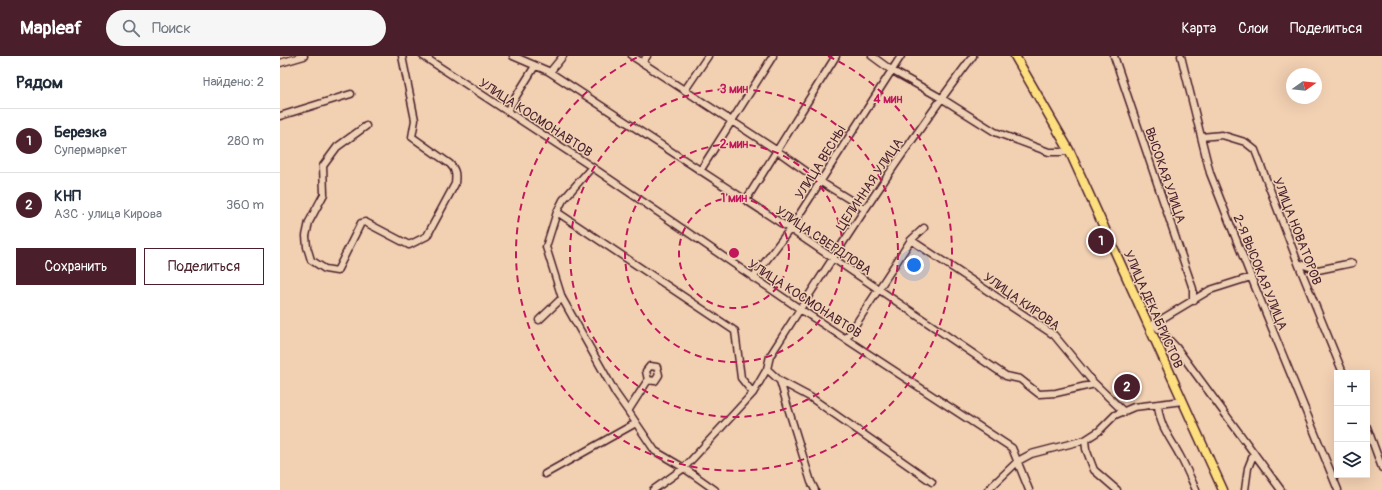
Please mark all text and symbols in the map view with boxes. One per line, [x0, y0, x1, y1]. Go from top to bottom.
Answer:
search box [106, 10, 386, 46]
text: Mapleaf [20, 16, 82, 40]
icon: search [120, 17, 142, 39]
text: Поиск [152, 19, 191, 38]
text: Карта [1182, 20, 1216, 37]
text: Слои [1238, 20, 1268, 37]
text: Поделиться [1290, 20, 1362, 37]
north arrow [1286, 68, 1322, 104]
text: Рядом [16, 72, 63, 93]
text: Найдено: 2 [202, 74, 264, 90]
street label: УЛИЦА КОСМОНАВТОВ [476, 75, 595, 161]
text: 3 мин [720, 82, 748, 97]
text: 4 мин [873, 92, 902, 107]
text: Березка [54, 123, 107, 142]
street label: УЛИЦА ВЕСНЫ [792, 123, 850, 202]
street label: ВЫСОКАЯ УЛИЦА [1141, 125, 1189, 226]
text: 1 [26, 133, 32, 149]
text: 280 m [227, 133, 264, 149]
street label: ЦЕЛИННАЯ УЛИЦА [833, 135, 907, 234]
text: 2 мин [720, 137, 748, 152]
text: Супермаркет [54, 142, 127, 158]
street label: УЛИЦА НОВАТОРОВ [1269, 175, 1325, 287]
text: КНП [54, 187, 81, 206]
text: 1 мин [721, 191, 747, 206]
text: 2 [25, 197, 33, 213]
text: 360 m [226, 197, 264, 213]
street label: УЛИЦА СВЕРДЛОВА [772, 203, 875, 279]
text: АЗС · улица Кирова [54, 206, 162, 222]
street label: 2-Я ВЫСОКАЯ УЛИЦА [1230, 212, 1291, 333]
pin: 1 [1088, 226, 1114, 256]
centre of rings [727, 246, 741, 260]
button: Сохранить [16, 248, 136, 285]
button: Поделиться [144, 248, 264, 285]
street label: УЛИЦА ДЕКАБРИСТОВ [1120, 248, 1186, 371]
your location [904, 255, 924, 275]
street label: УЛИЦА КОСМОНАВТОВ [745, 256, 864, 342]
street label: УЛИЦА КИРОВА [980, 270, 1063, 334]
map controls [1334, 370, 1370, 478]
button: + [1334, 370, 1370, 406]
pin: 2 [1114, 372, 1140, 402]
button: − [1334, 406, 1370, 442]
button: layers [1334, 442, 1370, 478]

